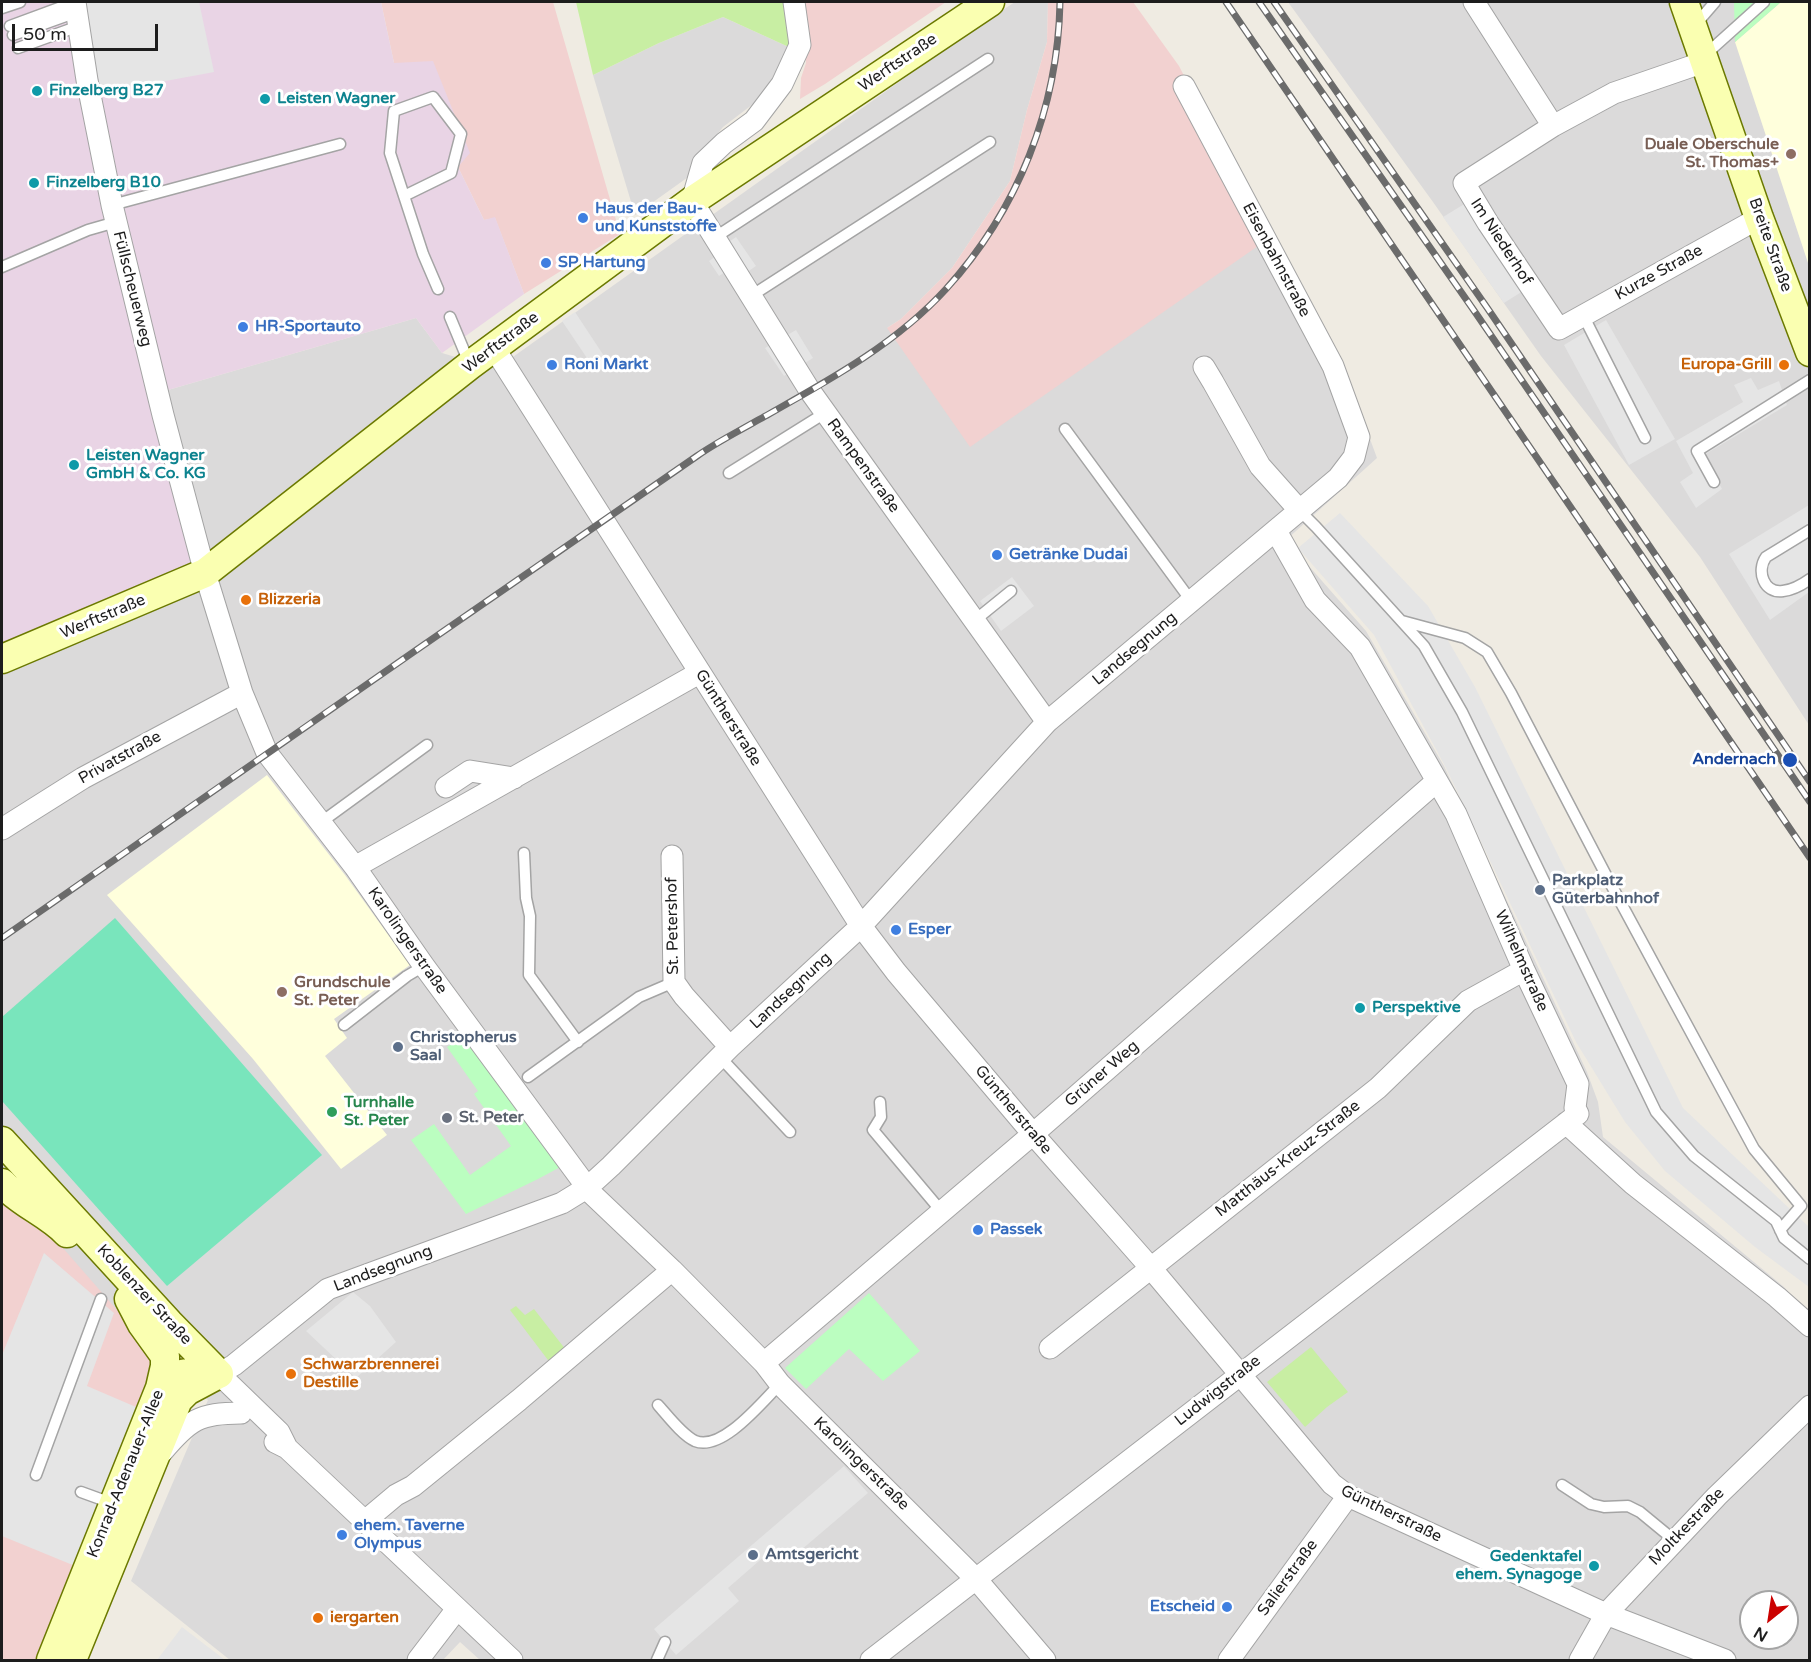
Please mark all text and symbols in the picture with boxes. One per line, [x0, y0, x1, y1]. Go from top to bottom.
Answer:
scale bar [15, 12, 160, 50]
text: 50 m [23, 23, 67, 45]
street label: Werftstraße [855, 30, 941, 96]
place label: Finzelberg B27 [49, 81, 164, 101]
marker: Finzelberg B27 [30, 84, 44, 98]
place label: Leisten Wagner [277, 89, 395, 109]
marker: Leisten Wagner [258, 92, 272, 106]
place label: Duale Oberschule St. Thomas+ [1644, 135, 1779, 173]
marker: Duale Oberschule St. Thomas+ [1784, 147, 1798, 161]
place label: Finzelberg B10 [46, 173, 161, 193]
marker: Finzelberg B10 [27, 176, 41, 190]
street label: Im Niederhof [1466, 195, 1536, 289]
street label: Breite Straße [1744, 195, 1796, 295]
place label: Haus der Bau- und Kunststoffe [595, 199, 717, 237]
street label: Eisenbahnstraße [1238, 199, 1314, 321]
marker: Haus der Bau- und Kunststoffe [576, 211, 590, 225]
street label: Füllscheuerweg [108, 229, 156, 349]
street label: Kurze Straße [1612, 241, 1706, 305]
place label: SP Hartung [558, 253, 646, 273]
marker: SP Hartung [539, 256, 553, 270]
street label: Werftstraße [459, 308, 543, 378]
place label: HR-Sportauto [255, 317, 361, 337]
marker: HR-Sportauto [236, 320, 250, 334]
place label: Roni Markt [564, 355, 648, 375]
place label: Europa-Grill [1681, 355, 1772, 375]
marker: Roni Markt [545, 358, 559, 372]
marker: Europa-Grill [1777, 358, 1791, 372]
street label: Rampenstraße [822, 415, 904, 517]
place label: Leisten Wagner GmbH & Co. KG [86, 446, 206, 484]
marker: Leisten Wagner GmbH & Co. KG [67, 458, 81, 472]
place label: Getränke Dudai [1009, 545, 1128, 565]
marker: Getränke Dudai [990, 548, 1004, 562]
place label: Blizzeria [258, 590, 321, 610]
street label: Werftstraße [58, 591, 148, 643]
marker: Blizzeria [239, 593, 253, 607]
street label: Landsegnung [1089, 608, 1181, 690]
street label: Güntherstraße [691, 666, 765, 770]
street label: Privatstraße [75, 727, 165, 789]
place label: Andernach [1692, 750, 1776, 770]
marker: Andernach [1781, 751, 1799, 769]
place label: Parkplatz Güterbahnhof [1552, 871, 1659, 909]
street label: St. Petershof [663, 877, 683, 975]
marker: Parkplatz Güterbahnhof [1533, 883, 1547, 897]
street label: Karolingerstraße [363, 884, 451, 998]
street label: Wilhelmstraße [1490, 907, 1552, 1015]
place label: Esper [908, 920, 951, 940]
marker: Esper [889, 923, 903, 937]
street label: Landsegnung [746, 948, 836, 1034]
place label: Grundschule St. Peter [294, 973, 390, 1011]
marker: Grundschule St. Peter [275, 985, 289, 999]
place label: Perspektive [1372, 998, 1461, 1018]
marker: Perspektive [1353, 1001, 1367, 1015]
place label: Christopherus Saal [410, 1028, 517, 1066]
street label: Grüner Weg [1061, 1037, 1143, 1111]
marker: Christopherus Saal [391, 1040, 405, 1054]
street label: Güntherstraße [970, 1062, 1056, 1158]
place label: Turnhalle St. Peter [344, 1093, 414, 1131]
street label: Matthäus-Kreuz-Straße [1212, 1097, 1364, 1221]
marker: Turnhalle St. Peter [325, 1105, 339, 1119]
place label: St. Peter [459, 1108, 524, 1128]
marker: St. Peter [440, 1111, 454, 1125]
place label: Passek [990, 1220, 1042, 1240]
marker: Passek [971, 1223, 985, 1237]
street label: Koblenzer Straße [93, 1241, 195, 1349]
street label: Landsegnung [331, 1241, 435, 1297]
street label: Ludwigstraße [1171, 1352, 1265, 1430]
place label: Schwarzbrennerei Destille [303, 1355, 439, 1393]
marker: Schwarzbrennerei Destille [284, 1367, 298, 1381]
street label: Konrad-Adenauer-Allee [83, 1387, 169, 1561]
street label: Karolingerstraße [809, 1413, 913, 1515]
street label: Güntherstraße [1337, 1481, 1445, 1547]
street label: Moltkestraße [1645, 1484, 1729, 1570]
place label: ehem. Taverne Olympus [354, 1516, 465, 1554]
marker: ehem. Taverne Olympus [335, 1528, 349, 1542]
street label: Salierstraße [1254, 1536, 1322, 1620]
place label: Amtsgericht [765, 1545, 859, 1565]
place label: Gedenktafel ehem. Synagoge [1455, 1547, 1582, 1585]
marker: Amtsgericht [746, 1548, 760, 1562]
marker: Gedenktafel ehem. Synagoge [1587, 1559, 1601, 1573]
north arrow [1739, 1590, 1799, 1650]
place label: Etscheid [1150, 1597, 1215, 1617]
marker: Etscheid [1220, 1600, 1234, 1614]
place label: iergarten [330, 1608, 399, 1628]
marker: iergarten [311, 1611, 325, 1625]
text: N [1750, 1622, 1772, 1646]

